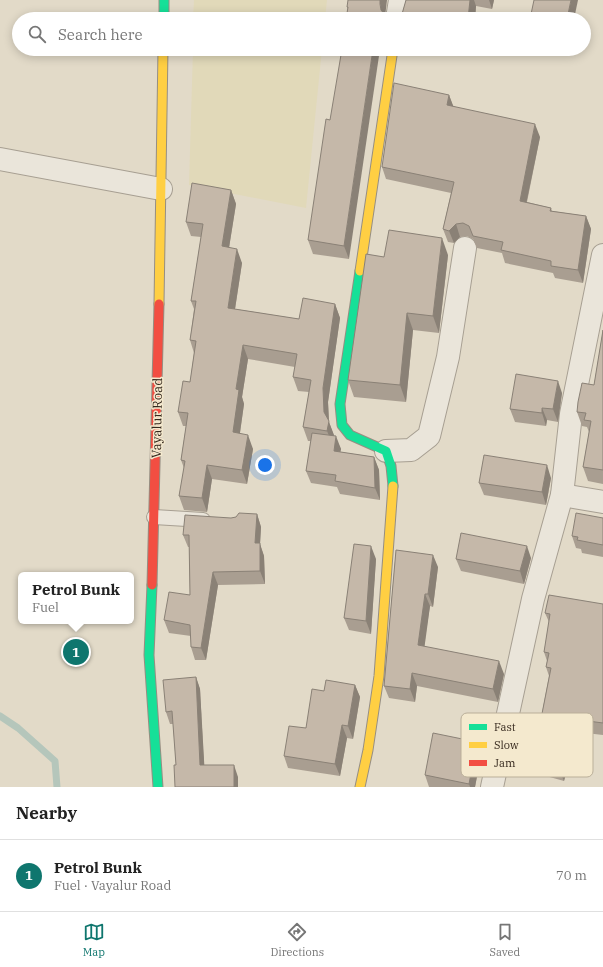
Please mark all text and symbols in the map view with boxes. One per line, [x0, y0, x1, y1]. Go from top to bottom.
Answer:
search box [12, 12, 591, 56]
icon: search [26, 23, 48, 45]
text: Search here [58, 25, 143, 44]
street label: Vayalur Road [148, 378, 166, 458]
your location [255, 455, 275, 475]
popup [18, 572, 134, 624]
text: Petrol Bunk [32, 580, 120, 599]
text: Fuel [32, 599, 59, 616]
pin: 1 [63, 637, 89, 667]
legend [461, 713, 593, 777]
text: Fast [494, 720, 516, 734]
text: Slow [494, 738, 519, 752]
text: Jam [494, 756, 516, 770]
text: Nearby [16, 802, 77, 824]
text: Petrol Bunk [54, 858, 142, 877]
text: 1 [25, 867, 33, 884]
text: 70 m [556, 867, 587, 884]
text: Fuel · Vayalur Road [54, 877, 171, 894]
tab: Map [83, 921, 105, 959]
tab: Directions [270, 921, 324, 959]
tab: Saved [489, 921, 520, 959]

